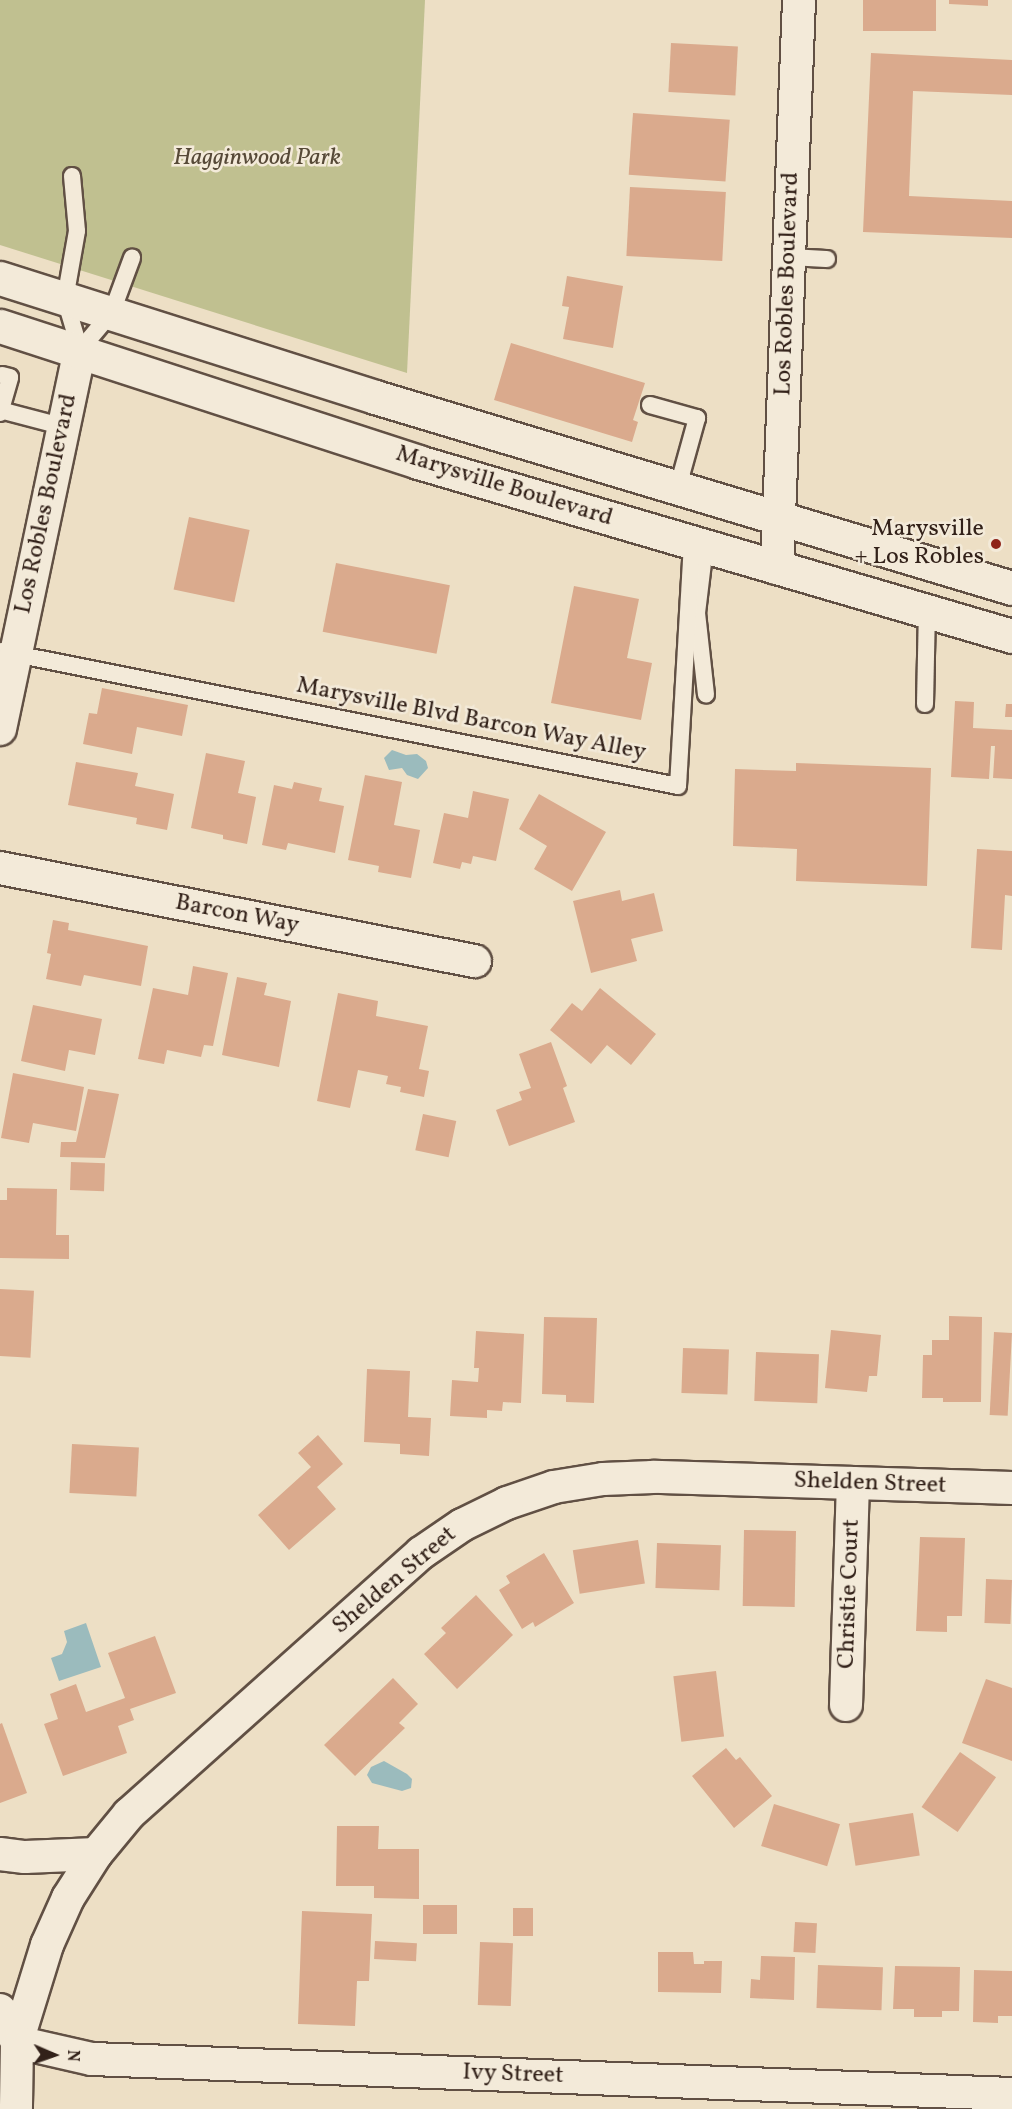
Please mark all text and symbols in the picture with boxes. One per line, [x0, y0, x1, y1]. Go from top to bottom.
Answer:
park label: Hagginwood Park [173, 145, 341, 173]
street label: Los Robles Boulevard [770, 172, 806, 396]
street label: Los Robles Boulevard [10, 391, 84, 617]
street label: Marysville Boulevard [392, 440, 616, 534]
place label: Marysville + Los Robles [855, 516, 984, 572]
marker: Marysville + Los Robles [989, 537, 1003, 551]
street label: Marysville Blvd Barcon Way Alley [293, 672, 649, 768]
street label: Barcon Way [172, 889, 302, 941]
street label: Shelden Street [793, 1467, 947, 1501]
street label: Christie Court [833, 1519, 867, 1669]
street label: Shelden Street [327, 1521, 463, 1641]
north arrow [24, 2025, 84, 2085]
text: N [61, 2049, 83, 2062]
street label: Ivy Street [462, 2059, 564, 2091]

